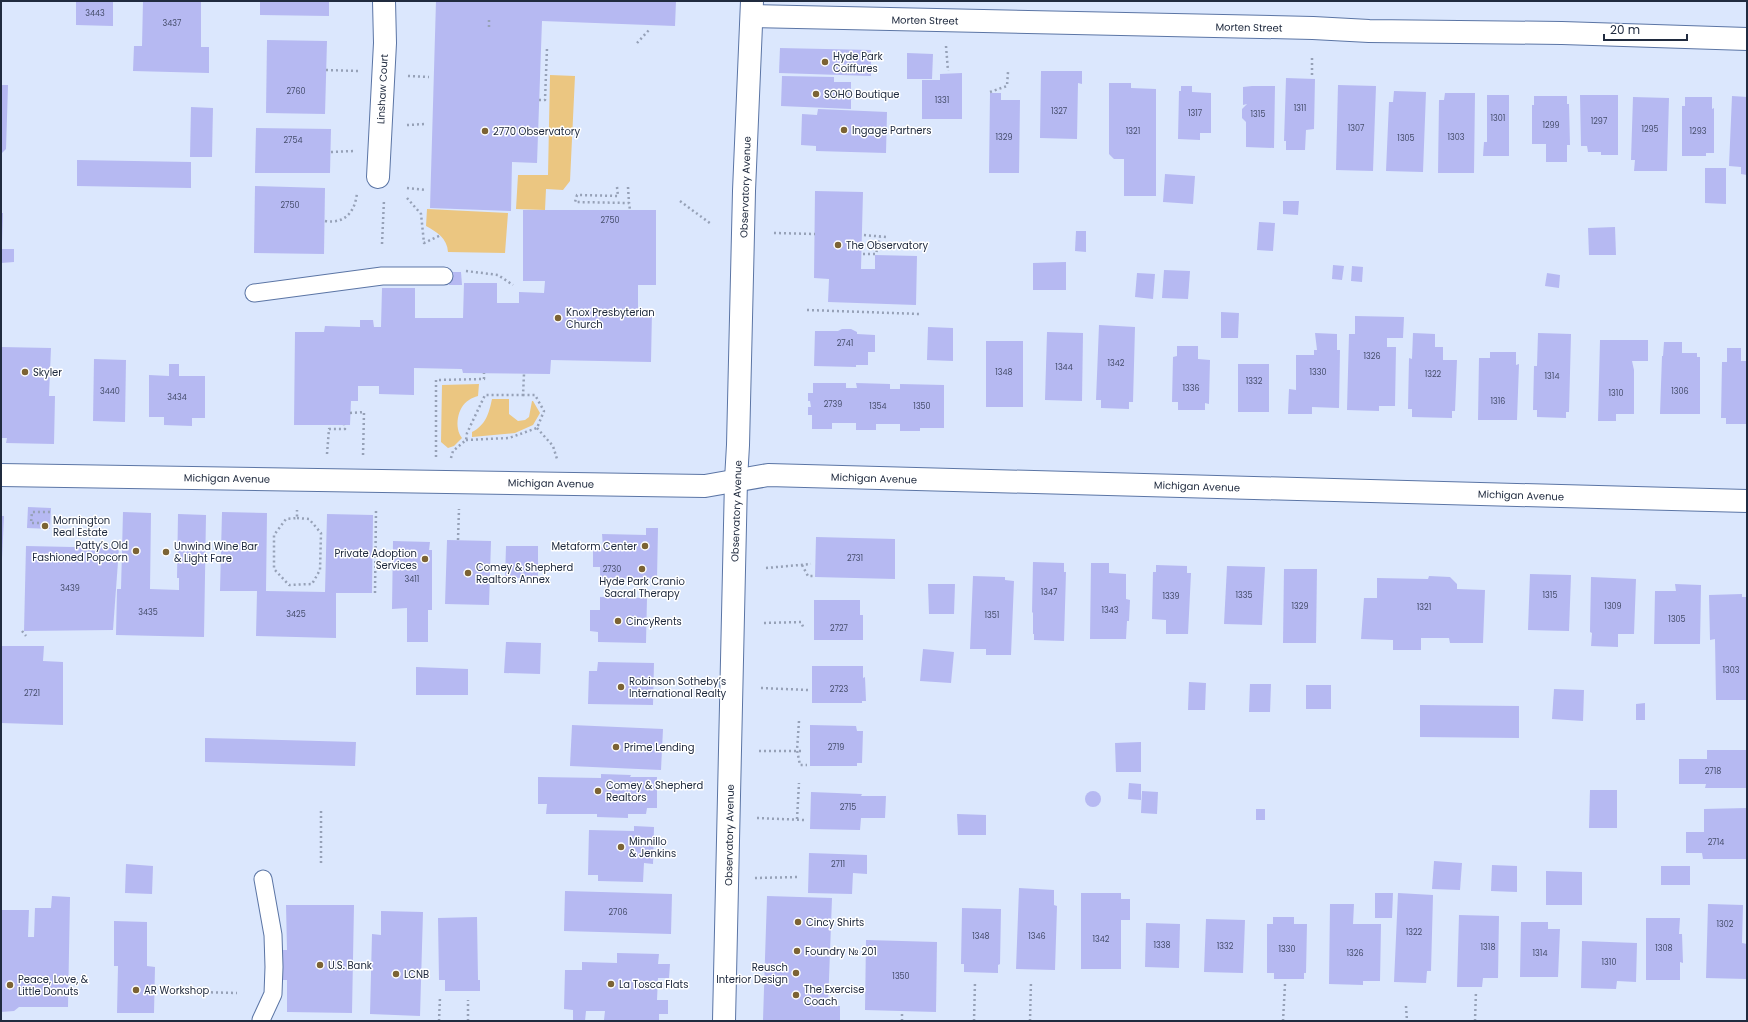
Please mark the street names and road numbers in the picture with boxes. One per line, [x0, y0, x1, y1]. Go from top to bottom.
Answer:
street label: Morten Street [891, 12, 959, 29]
street label: Morten Street [1215, 19, 1283, 36]
street label: Linshaw Court [373, 53, 392, 125]
street label: Observatory Avenue [736, 136, 755, 238]
street label: Observatory Avenue [727, 460, 746, 562]
street label: Michigan Avenue [184, 470, 270, 487]
street label: Michigan Avenue [831, 470, 917, 487]
street label: Michigan Avenue [508, 475, 594, 492]
street label: Michigan Avenue [1154, 478, 1240, 495]
street label: Michigan Avenue [1478, 487, 1564, 504]
street label: Observatory Avenue [721, 784, 738, 886]

